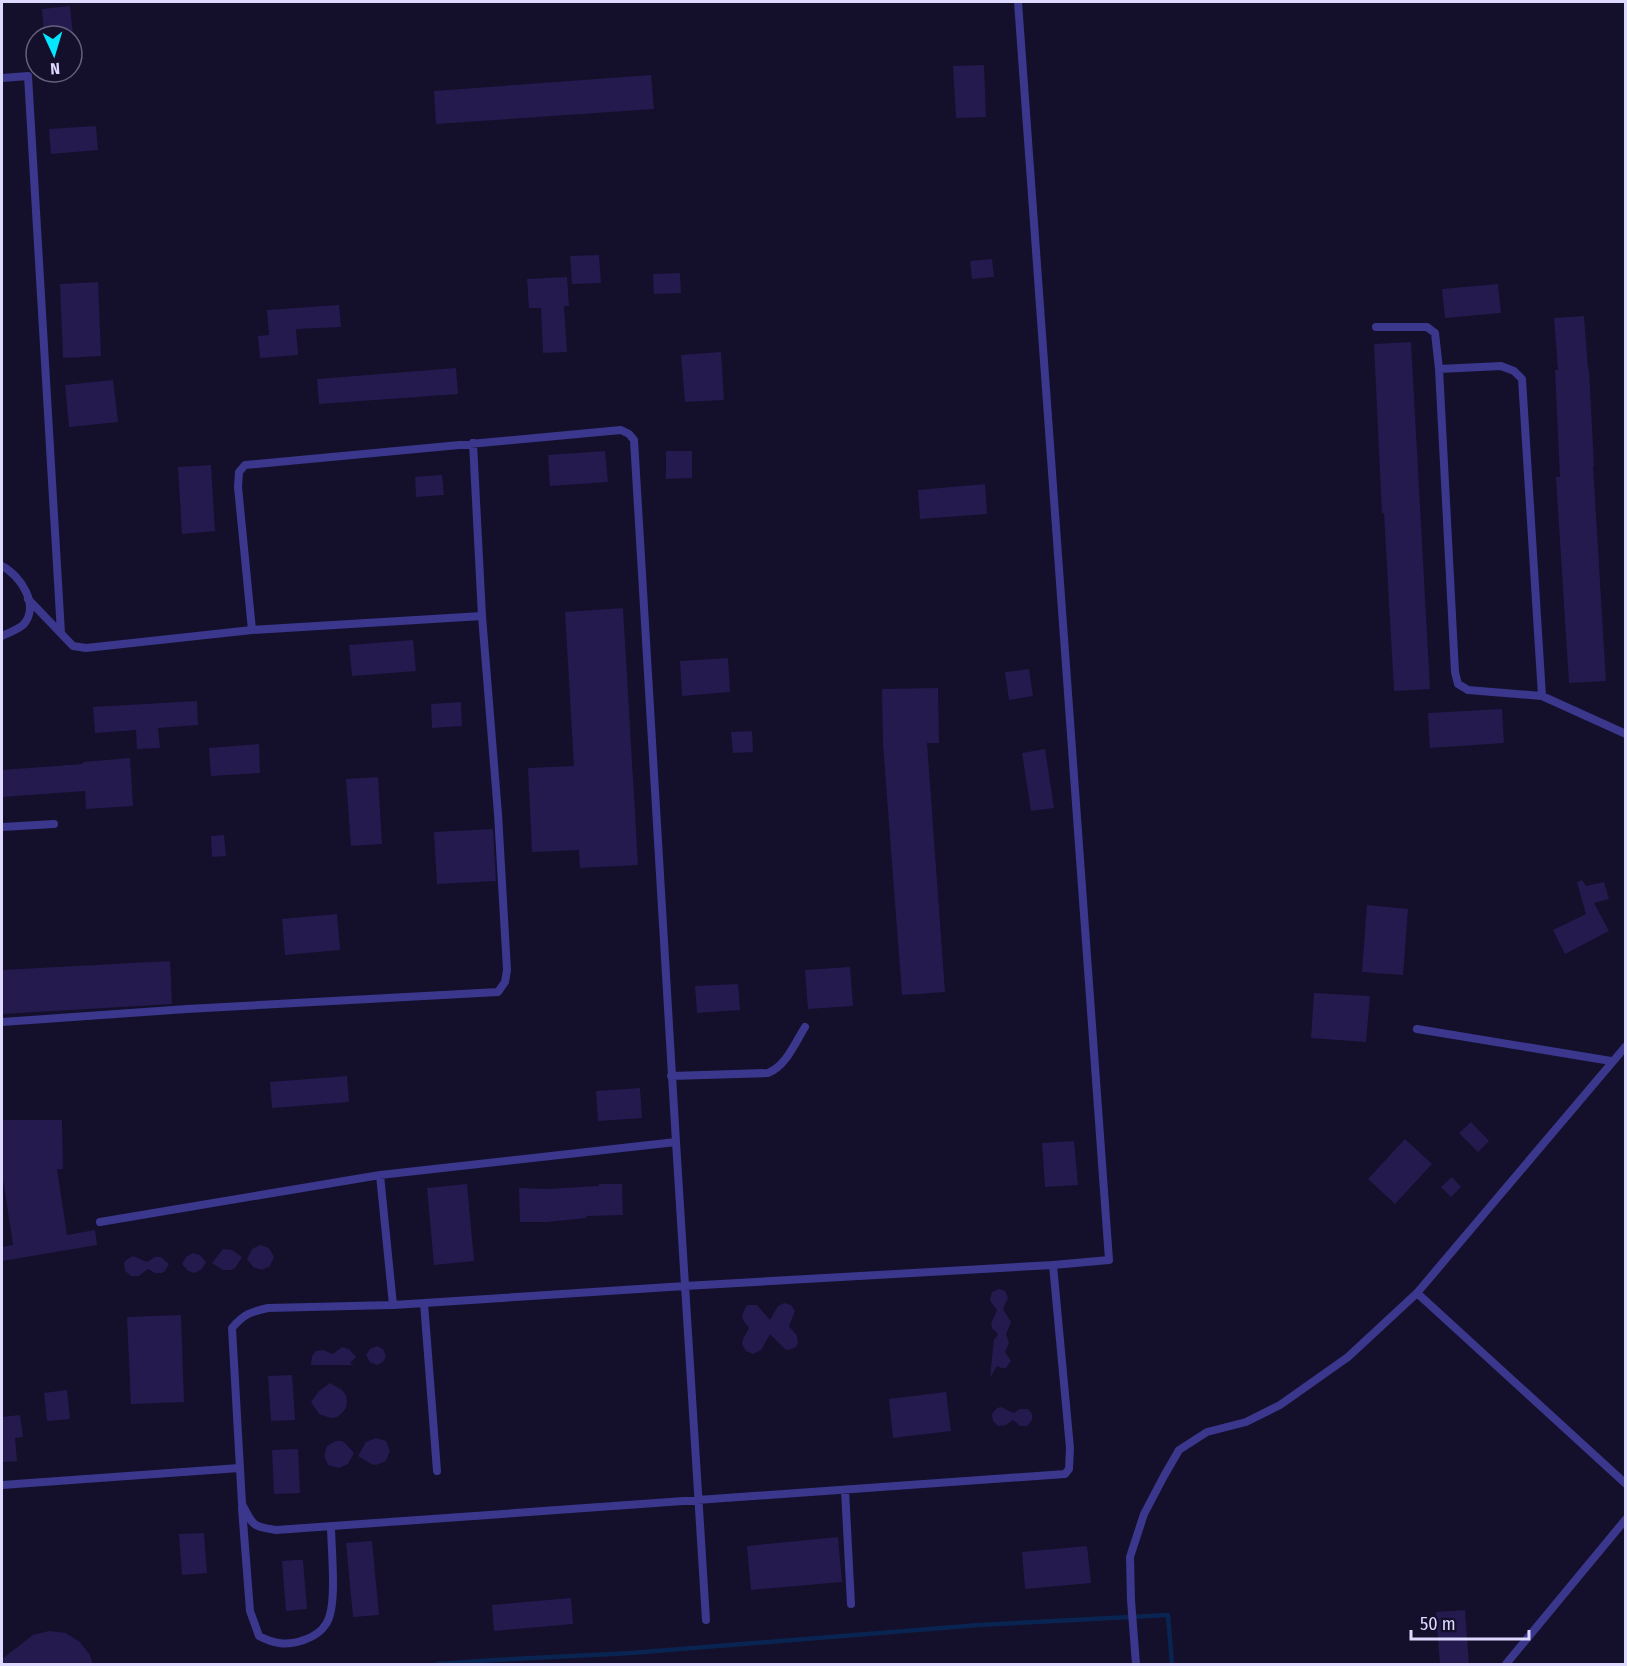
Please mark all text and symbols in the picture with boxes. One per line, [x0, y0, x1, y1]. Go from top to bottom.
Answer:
north arrow [24, 24, 84, 84]
text: N [50, 59, 60, 78]
scale bar [1411, 1603, 1530, 1641]
text: 50 m [1420, 1613, 1456, 1635]

